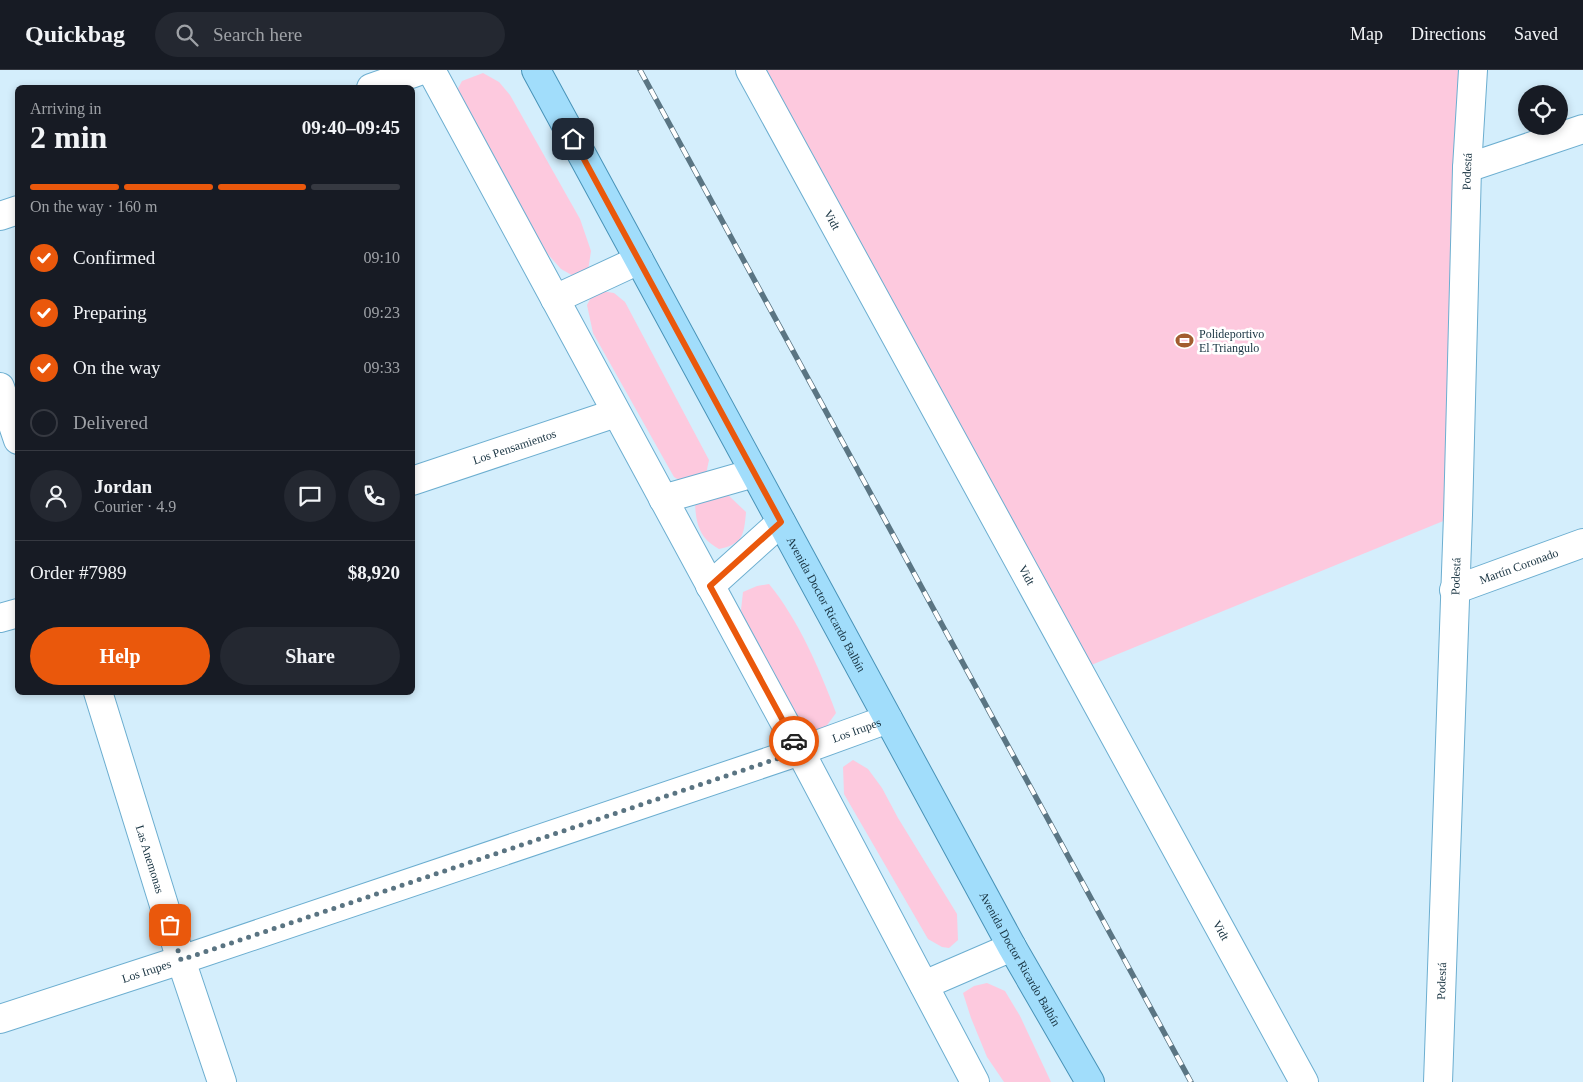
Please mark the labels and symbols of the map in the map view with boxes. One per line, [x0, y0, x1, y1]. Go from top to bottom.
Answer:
pin [552, 118, 594, 160]
street label: Podestá [1459, 152, 1475, 190]
street label: Vidt [821, 208, 844, 233]
place label: Polideportivo El Triangulo [1199, 327, 1264, 355]
sports icon: Polideportivo El Triangulo [1175, 331, 1195, 351]
street label: Los Pensamientos [471, 426, 558, 467]
street label: Avenida Doctor Ricardo Balbín [784, 534, 868, 675]
street label: Martín Coronado [1477, 546, 1560, 587]
street label: Podestá [1448, 557, 1464, 595]
street label: Vidt [1015, 563, 1038, 588]
street label: Los Irupes [830, 715, 883, 746]
courier [769, 716, 819, 766]
street label: Las Anemonas [133, 823, 167, 895]
street label: Avenida Doctor Ricardo Balbín [976, 889, 1063, 1029]
pin [149, 904, 191, 946]
street label: Vidt [1210, 918, 1232, 943]
street label: Los Irupes [120, 957, 173, 986]
street label: Podestá [1434, 961, 1449, 1000]

